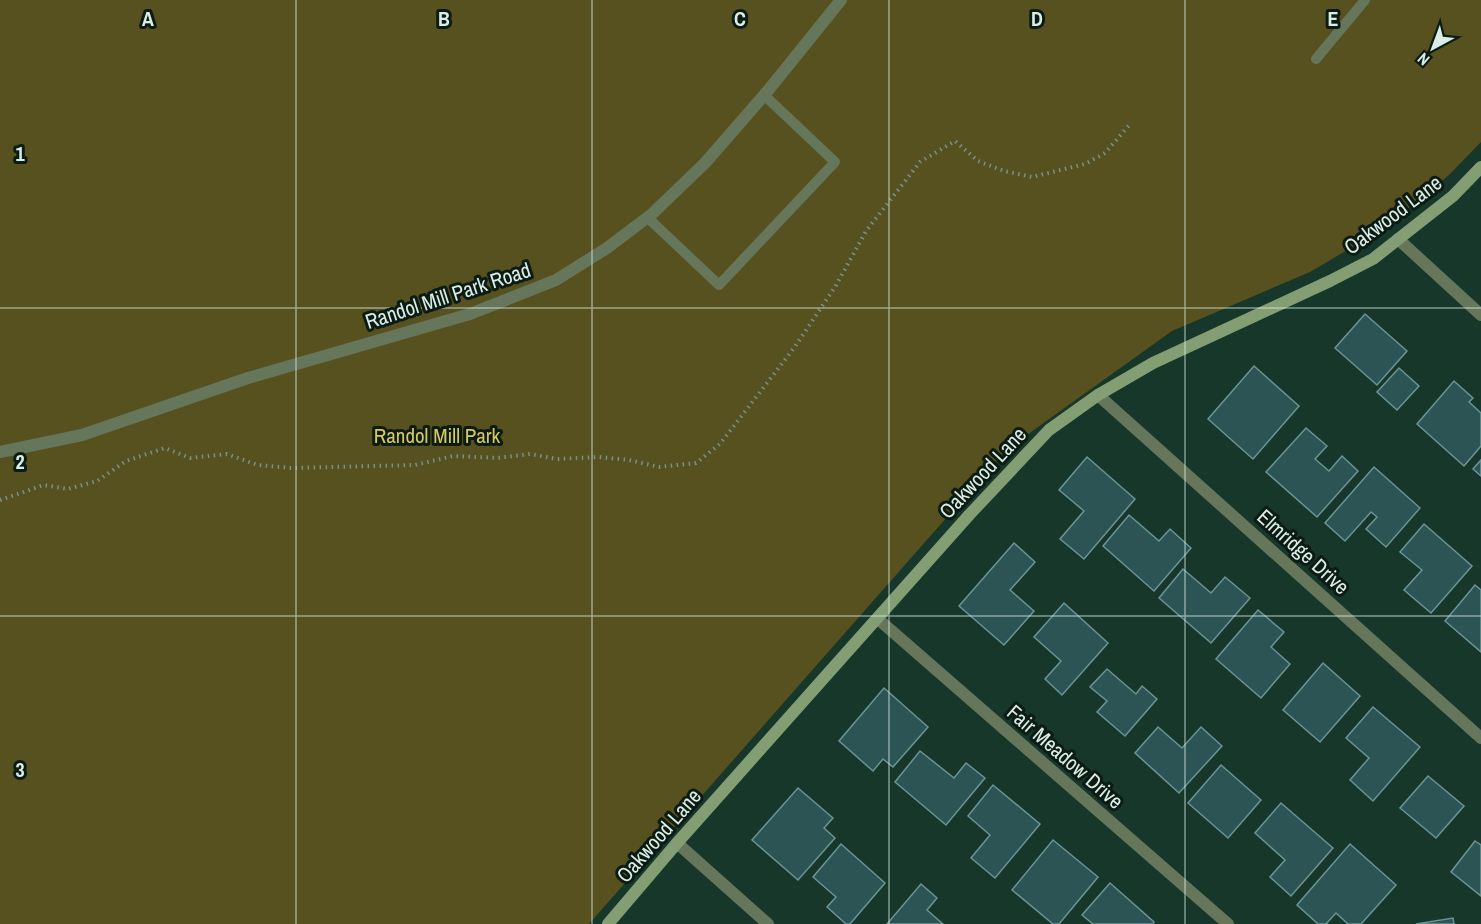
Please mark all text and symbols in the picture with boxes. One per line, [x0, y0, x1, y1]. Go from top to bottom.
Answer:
text: A [142, 5, 154, 32]
text: B [438, 5, 450, 32]
text: C [734, 5, 746, 32]
text: D [1031, 5, 1043, 32]
text: E [1328, 5, 1339, 32]
north arrow [1403, 18, 1463, 78]
text: N [1412, 48, 1434, 71]
text: 1 [15, 140, 25, 167]
street label: Oakwood Lane [1338, 168, 1448, 261]
street label: Randol Mill Park Road [361, 255, 534, 336]
street label: Oakwood Lane [933, 420, 1033, 525]
park label: Randol Mill Park [374, 421, 501, 450]
text: 2 [15, 448, 25, 475]
street label: Elmridge Drive [1251, 502, 1356, 601]
street label: Fair Meadow Drive [1001, 698, 1130, 815]
text: 3 [15, 756, 25, 783]
street label: Oakwood Lane [610, 782, 708, 889]

